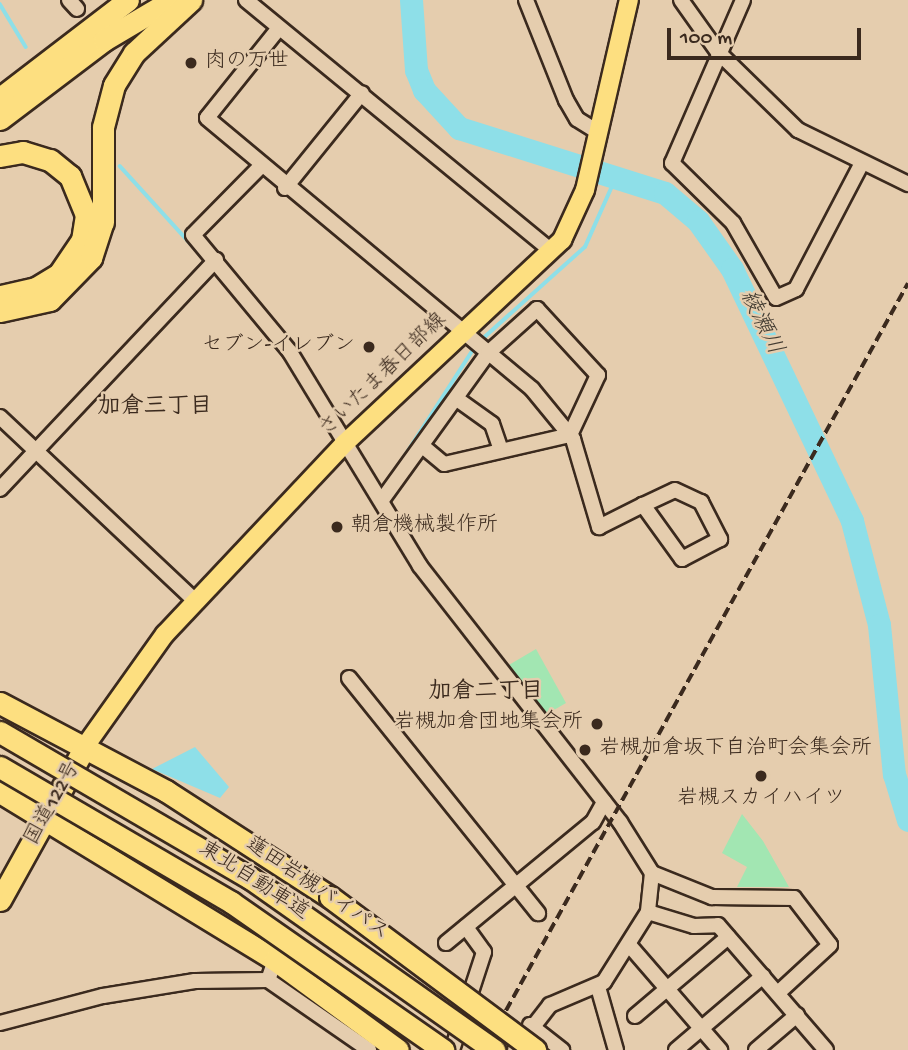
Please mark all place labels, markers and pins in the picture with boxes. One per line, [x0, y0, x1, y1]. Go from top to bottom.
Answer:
place label: 肉の万世 [205, 50, 289, 76]
marker: 肉の万世 [183, 55, 199, 71]
place label: セブン-イレブン [201, 334, 355, 360]
marker: セブン-イレブン [361, 339, 377, 355]
place label: 朝倉機械製作所 [351, 514, 498, 540]
marker: 朝倉機械製作所 [329, 519, 345, 535]
place label: 岩槻加倉団地集会所 [394, 711, 583, 737]
marker: 岩槻加倉団地集会所 [589, 716, 605, 732]
place label: 岩槻加倉坂下自治町会集会所 [599, 737, 872, 763]
marker: 岩槻加倉坂下自治町会集会所 [577, 742, 593, 758]
marker: 岩槻スカイハイツ [753, 768, 769, 784]
place label: 岩槻スカイハイツ [677, 787, 845, 813]

